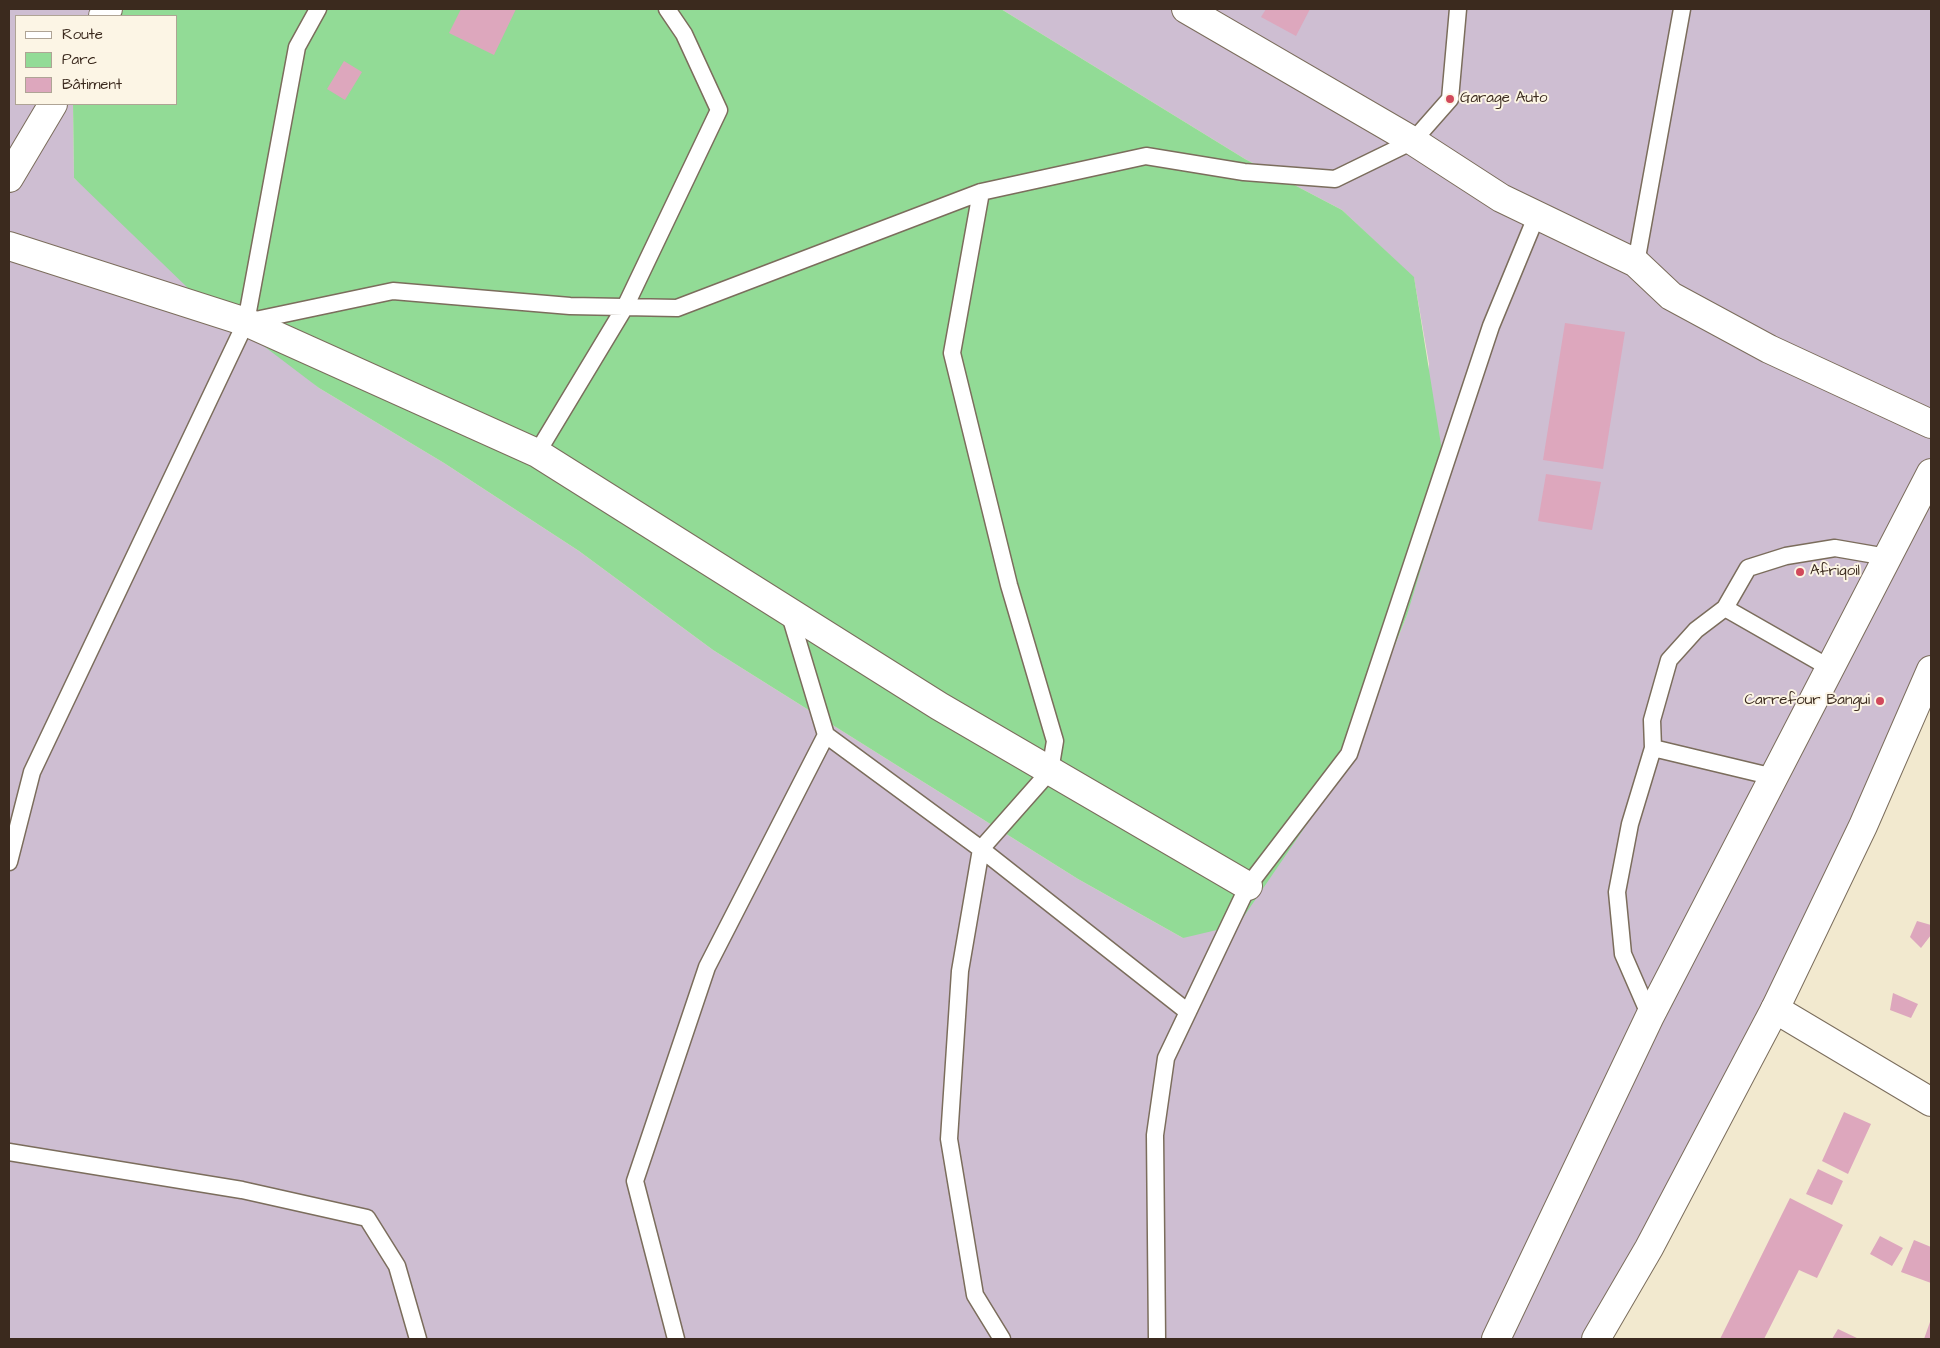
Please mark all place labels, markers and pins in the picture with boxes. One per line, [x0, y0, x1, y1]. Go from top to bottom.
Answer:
place label: Garage Auto [1460, 90, 1548, 108]
marker: Garage Auto [1444, 93, 1456, 105]
place label: Afriqoil [1810, 563, 1860, 581]
marker: Afriqoil [1794, 566, 1806, 578]
place label: Carrefour Bangui [1744, 692, 1870, 710]
marker: Carrefour Bangui [1874, 695, 1886, 707]

